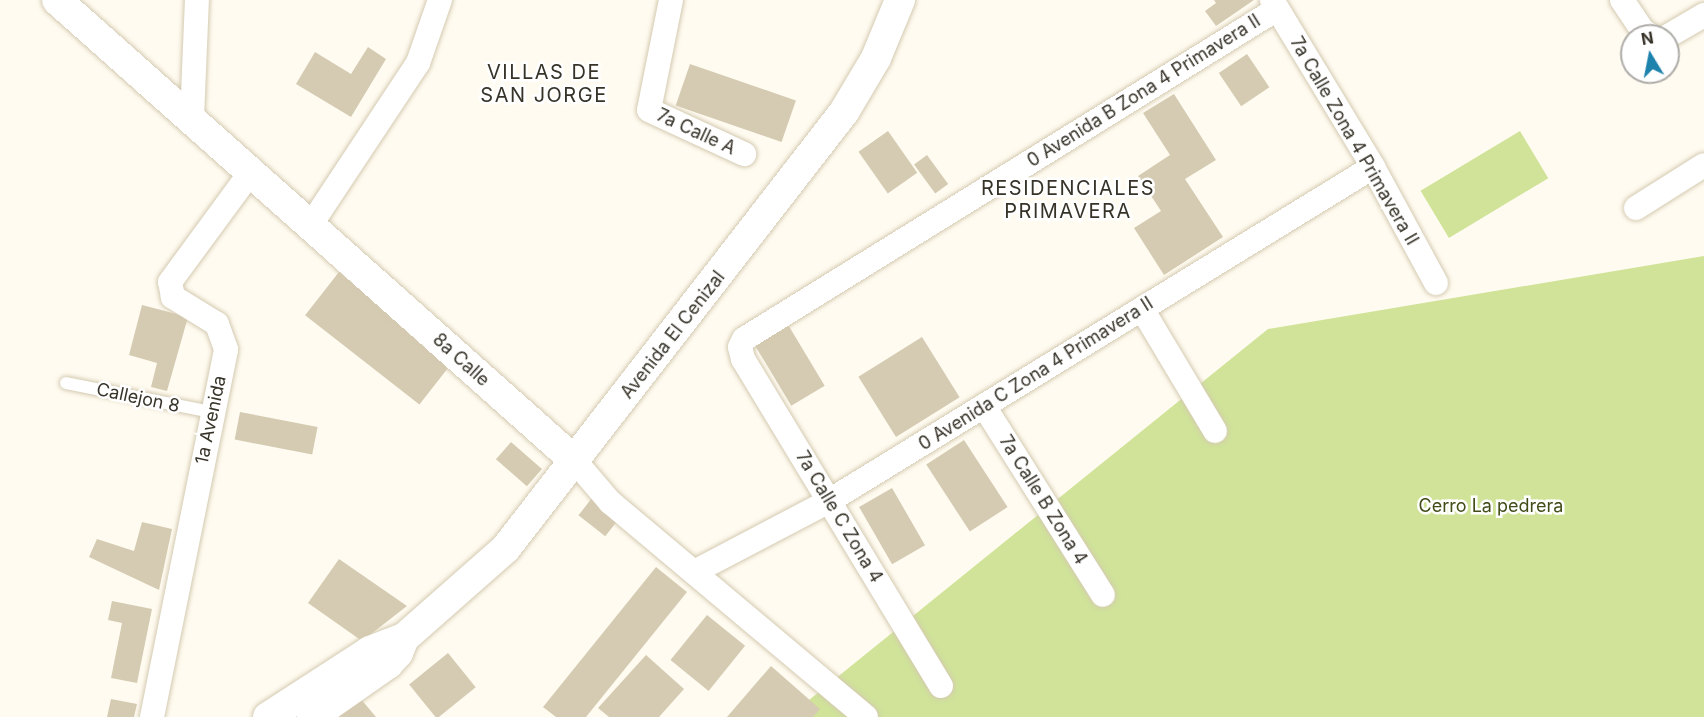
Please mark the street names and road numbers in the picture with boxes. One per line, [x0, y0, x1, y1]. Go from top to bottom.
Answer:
street label: 0 Avenida B Zona 4 Primavera II [1023, 10, 1265, 172]
street label: 7a Calle Zona 4 Primavera II [1285, 33, 1423, 249]
street label: 7a Calle A [653, 104, 739, 160]
street label: Avenida El Cenizal [616, 267, 730, 403]
street label: 0 Avenida C Zona 4 Primavera II [915, 293, 1157, 455]
street label: 8a Calle [428, 329, 494, 391]
street label: 1a Avenida [191, 374, 231, 466]
street label: Callejon 8 [94, 379, 182, 417]
street label: 7a Calle B Zona 4 [995, 431, 1091, 569]
street label: 7a Calle C Zona 4 [791, 447, 887, 587]

